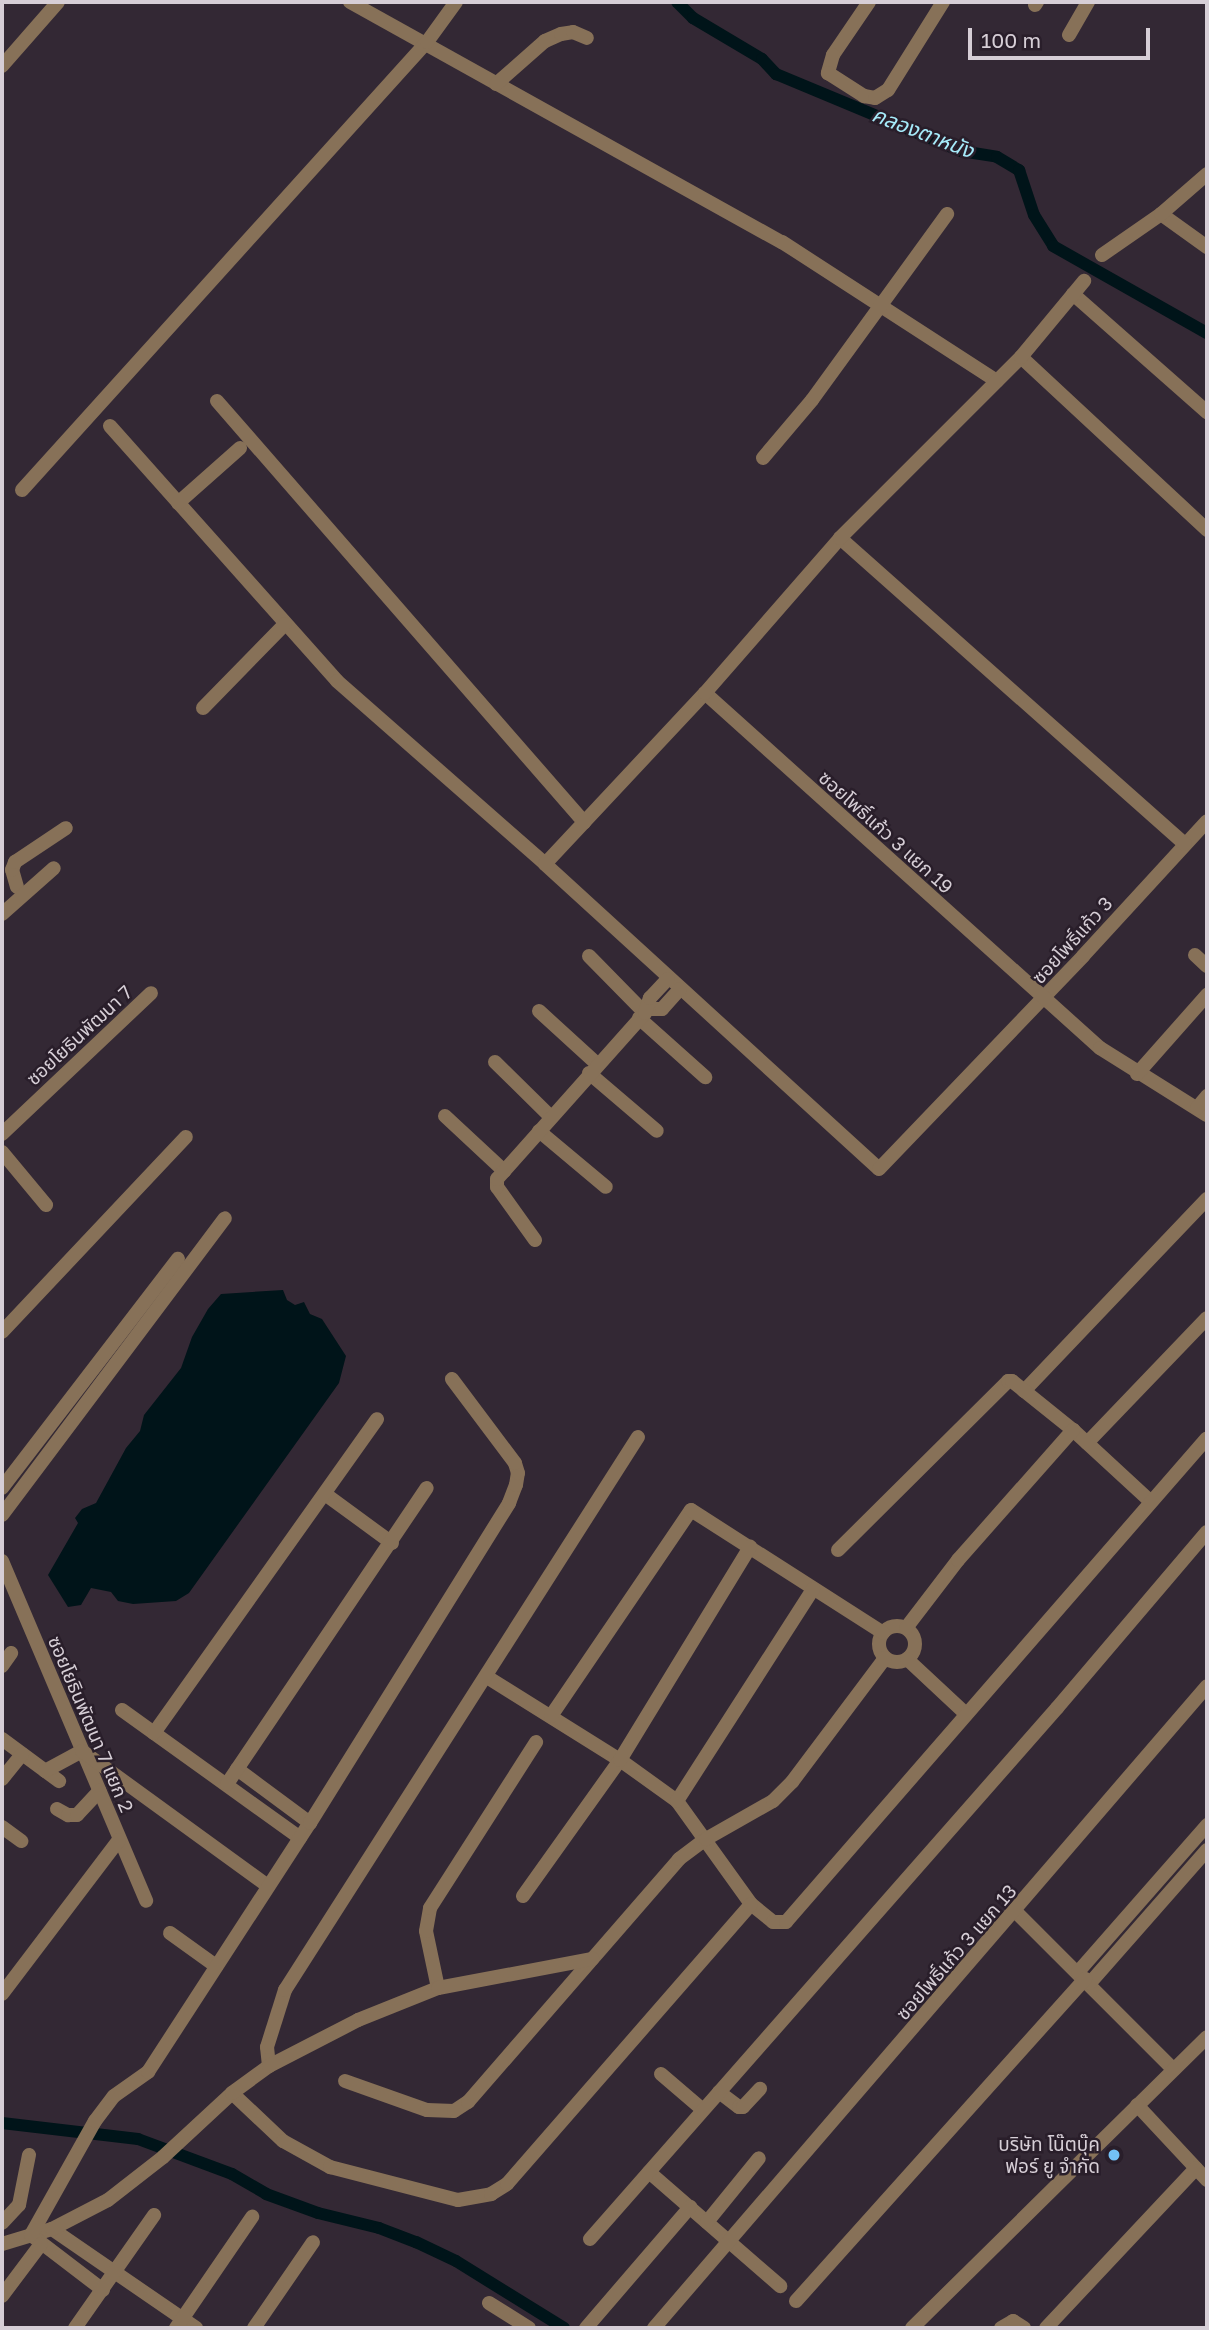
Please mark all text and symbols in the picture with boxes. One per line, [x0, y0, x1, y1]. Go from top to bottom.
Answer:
scale bar [971, 14, 1153, 58]
text: 100 m [981, 27, 1041, 53]
water label: คลองตาหนัง [869, 101, 977, 163]
street label: ซอยโพธิ์แก้ว 3 แยก 19 [814, 766, 958, 898]
street label: ซอยโพธิ์แก้ว 3 [1027, 892, 1117, 988]
street label: ซอยโยธินพัฒนา 7 [22, 980, 136, 1090]
street label: ซอยโยธินพัฒนา 7 แยก 2 [44, 1632, 138, 1816]
street label: ซอยโพธิ์แก้ว 3 แยก 13 [891, 1880, 1021, 2024]
place label: บริษัท โน๊ตบุ๊ค ฟอร์ ยู จำกัด [998, 2133, 1100, 2177]
marker: บริษัท โน๊ตบุ๊ค ฟอร์ ยู จำกัด [1106, 2147, 1122, 2163]

